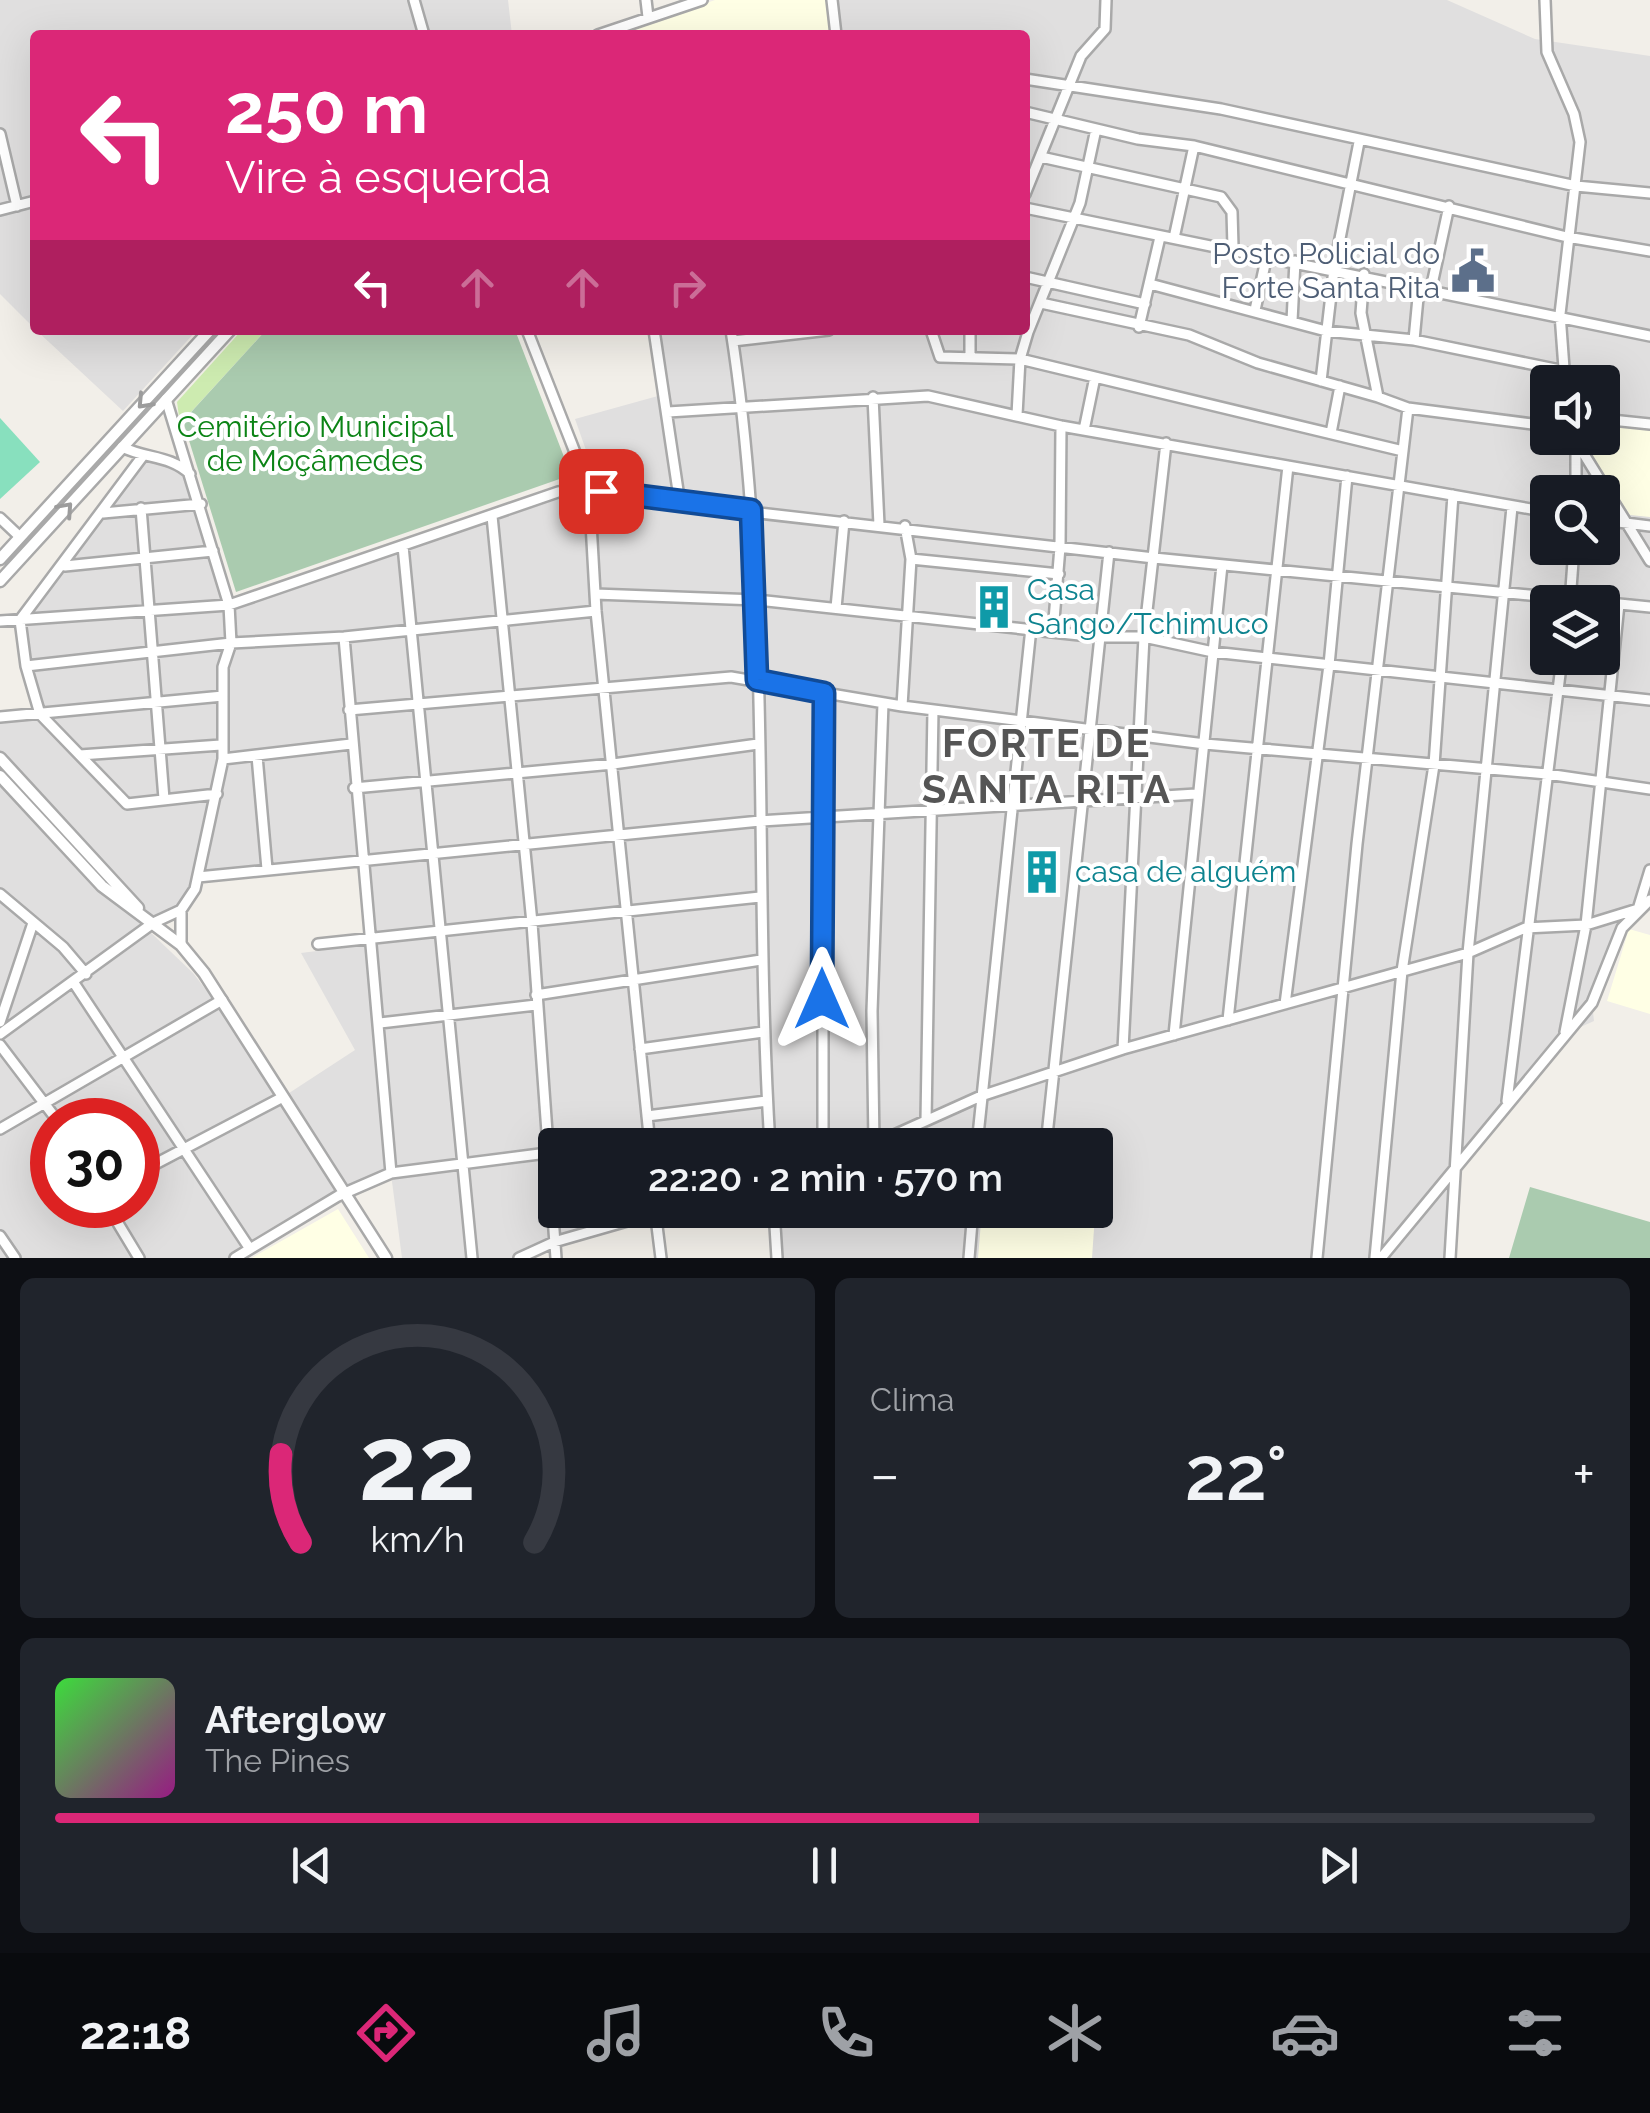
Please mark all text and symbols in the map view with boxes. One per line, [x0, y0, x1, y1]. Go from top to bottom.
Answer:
text: 250 m [225, 67, 428, 149]
icon: left [60, 70, 190, 200]
text: Vire à esquerda [225, 151, 551, 204]
place label: Posto Policial do Forte Santa Rita [1212, 236, 1440, 305]
public building icon: Posto Policial do Forte Santa Rita [1449, 247, 1497, 295]
icon: left [345, 260, 400, 315]
icon: ahead [450, 260, 505, 315]
icon: ahead [555, 260, 610, 315]
icon: right [660, 260, 715, 315]
map controls [1530, 365, 1620, 675]
button: sound [1530, 365, 1620, 455]
one-way arrow [138, 390, 156, 409]
park label: Cemitério Municipal de Moçâmedes [177, 409, 454, 478]
pin [559, 449, 644, 534]
icon: arrive [574, 464, 629, 519]
button: search [1530, 475, 1620, 565]
one-way arrow [54, 502, 72, 521]
place label: Casa Sango/Tchimuco [1027, 572, 1269, 641]
building icon: Casa Sango/Tchimuco [970, 583, 1018, 631]
button: layers [1530, 585, 1620, 675]
district label: FORTE DE SANTA RITA [922, 719, 1172, 812]
building icon: casa de alguém [1018, 848, 1066, 896]
place label: casa de alguém [1075, 854, 1296, 889]
position arrow [770, 947, 874, 1051]
speed limit sign: 30 [30, 1098, 160, 1228]
text: 22:20 · 2 min · 570 m [648, 1155, 1003, 1200]
text: Clima [870, 1381, 954, 1418]
text: 22 [359, 1402, 476, 1524]
text: 22° [1185, 1429, 1287, 1518]
text: − [870, 1442, 900, 1507]
text: + [1572, 1442, 1595, 1507]
text: km/h [370, 1518, 465, 1560]
text: Afterglow [205, 1697, 386, 1742]
text: The Pines [205, 1742, 350, 1779]
icon: previous [284, 1838, 339, 1893]
icon: pause [797, 1838, 852, 1893]
icon: next [1311, 1838, 1366, 1893]
icon: directions [351, 1998, 421, 2068]
icon: music [581, 1998, 651, 2068]
icon: phone [811, 1998, 881, 2068]
icon: climate [1040, 1998, 1110, 2068]
icon: car [1270, 1998, 1340, 2068]
icon: filters [1500, 1998, 1570, 2068]
text: 22:18 [80, 2007, 191, 2060]

